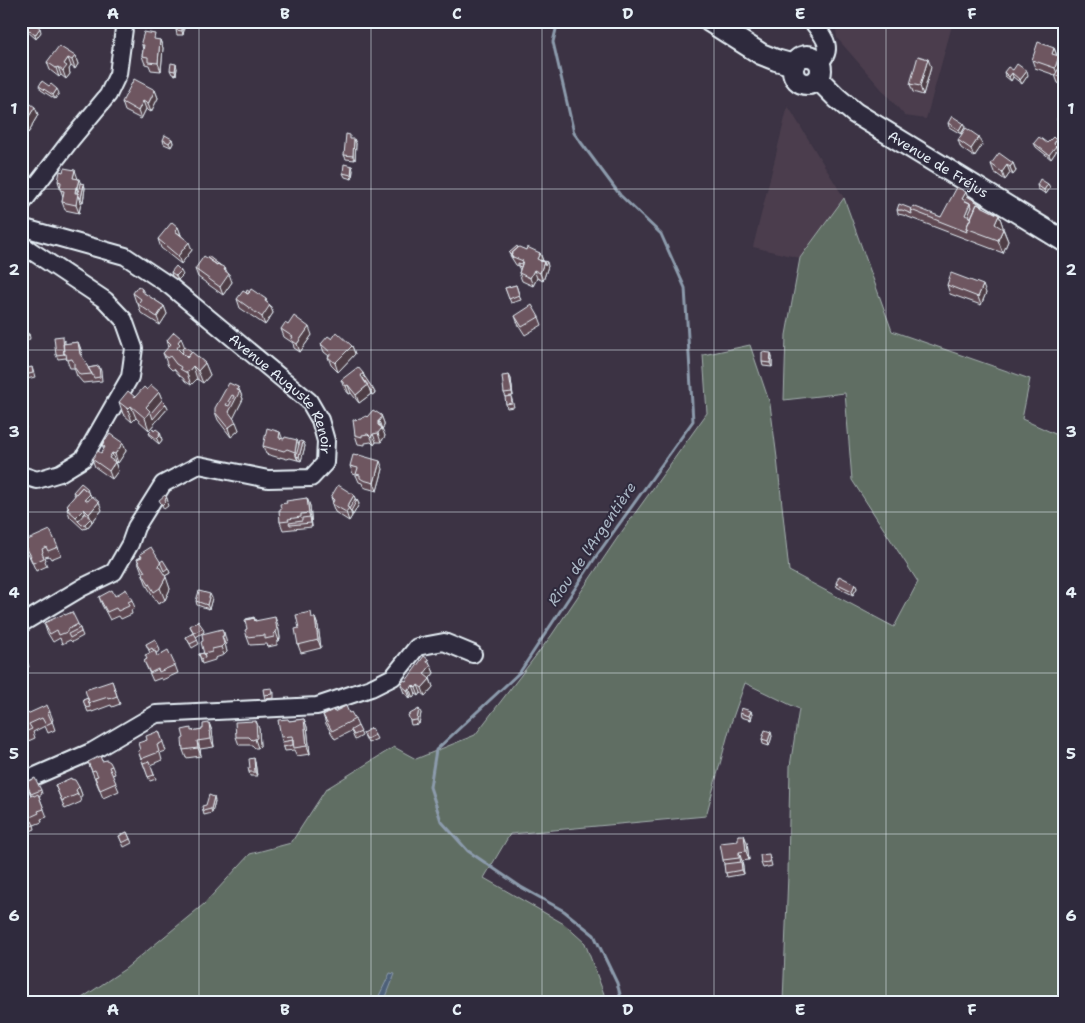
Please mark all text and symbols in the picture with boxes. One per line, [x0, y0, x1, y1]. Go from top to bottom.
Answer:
text: A [107, 3, 119, 24]
text: B [280, 3, 290, 24]
text: C [452, 3, 462, 24]
text: D [622, 3, 634, 24]
text: E [795, 3, 805, 24]
text: F [967, 3, 977, 24]
text: 1 [10, 98, 18, 119]
text: 1 [1067, 98, 1075, 119]
street label: Avenue de Fréjus [885, 126, 992, 202]
text: 2 [8, 259, 20, 280]
text: 2 [1065, 259, 1077, 280]
street label: Avenue Auguste Renoir [225, 329, 335, 455]
text: 3 [8, 421, 20, 442]
text: 3 [1065, 421, 1077, 442]
water label: Riou de l'Argentière [543, 478, 641, 610]
text: 4 [8, 582, 20, 603]
text: 4 [1065, 582, 1077, 603]
text: 5 [9, 743, 19, 764]
text: 5 [1066, 743, 1076, 764]
text: 6 [8, 905, 20, 926]
text: 6 [1065, 905, 1077, 926]
text: A [107, 999, 119, 1020]
text: B [280, 999, 290, 1020]
text: C [452, 999, 462, 1020]
text: D [622, 999, 634, 1020]
text: E [795, 999, 805, 1020]
text: F [967, 999, 977, 1020]

